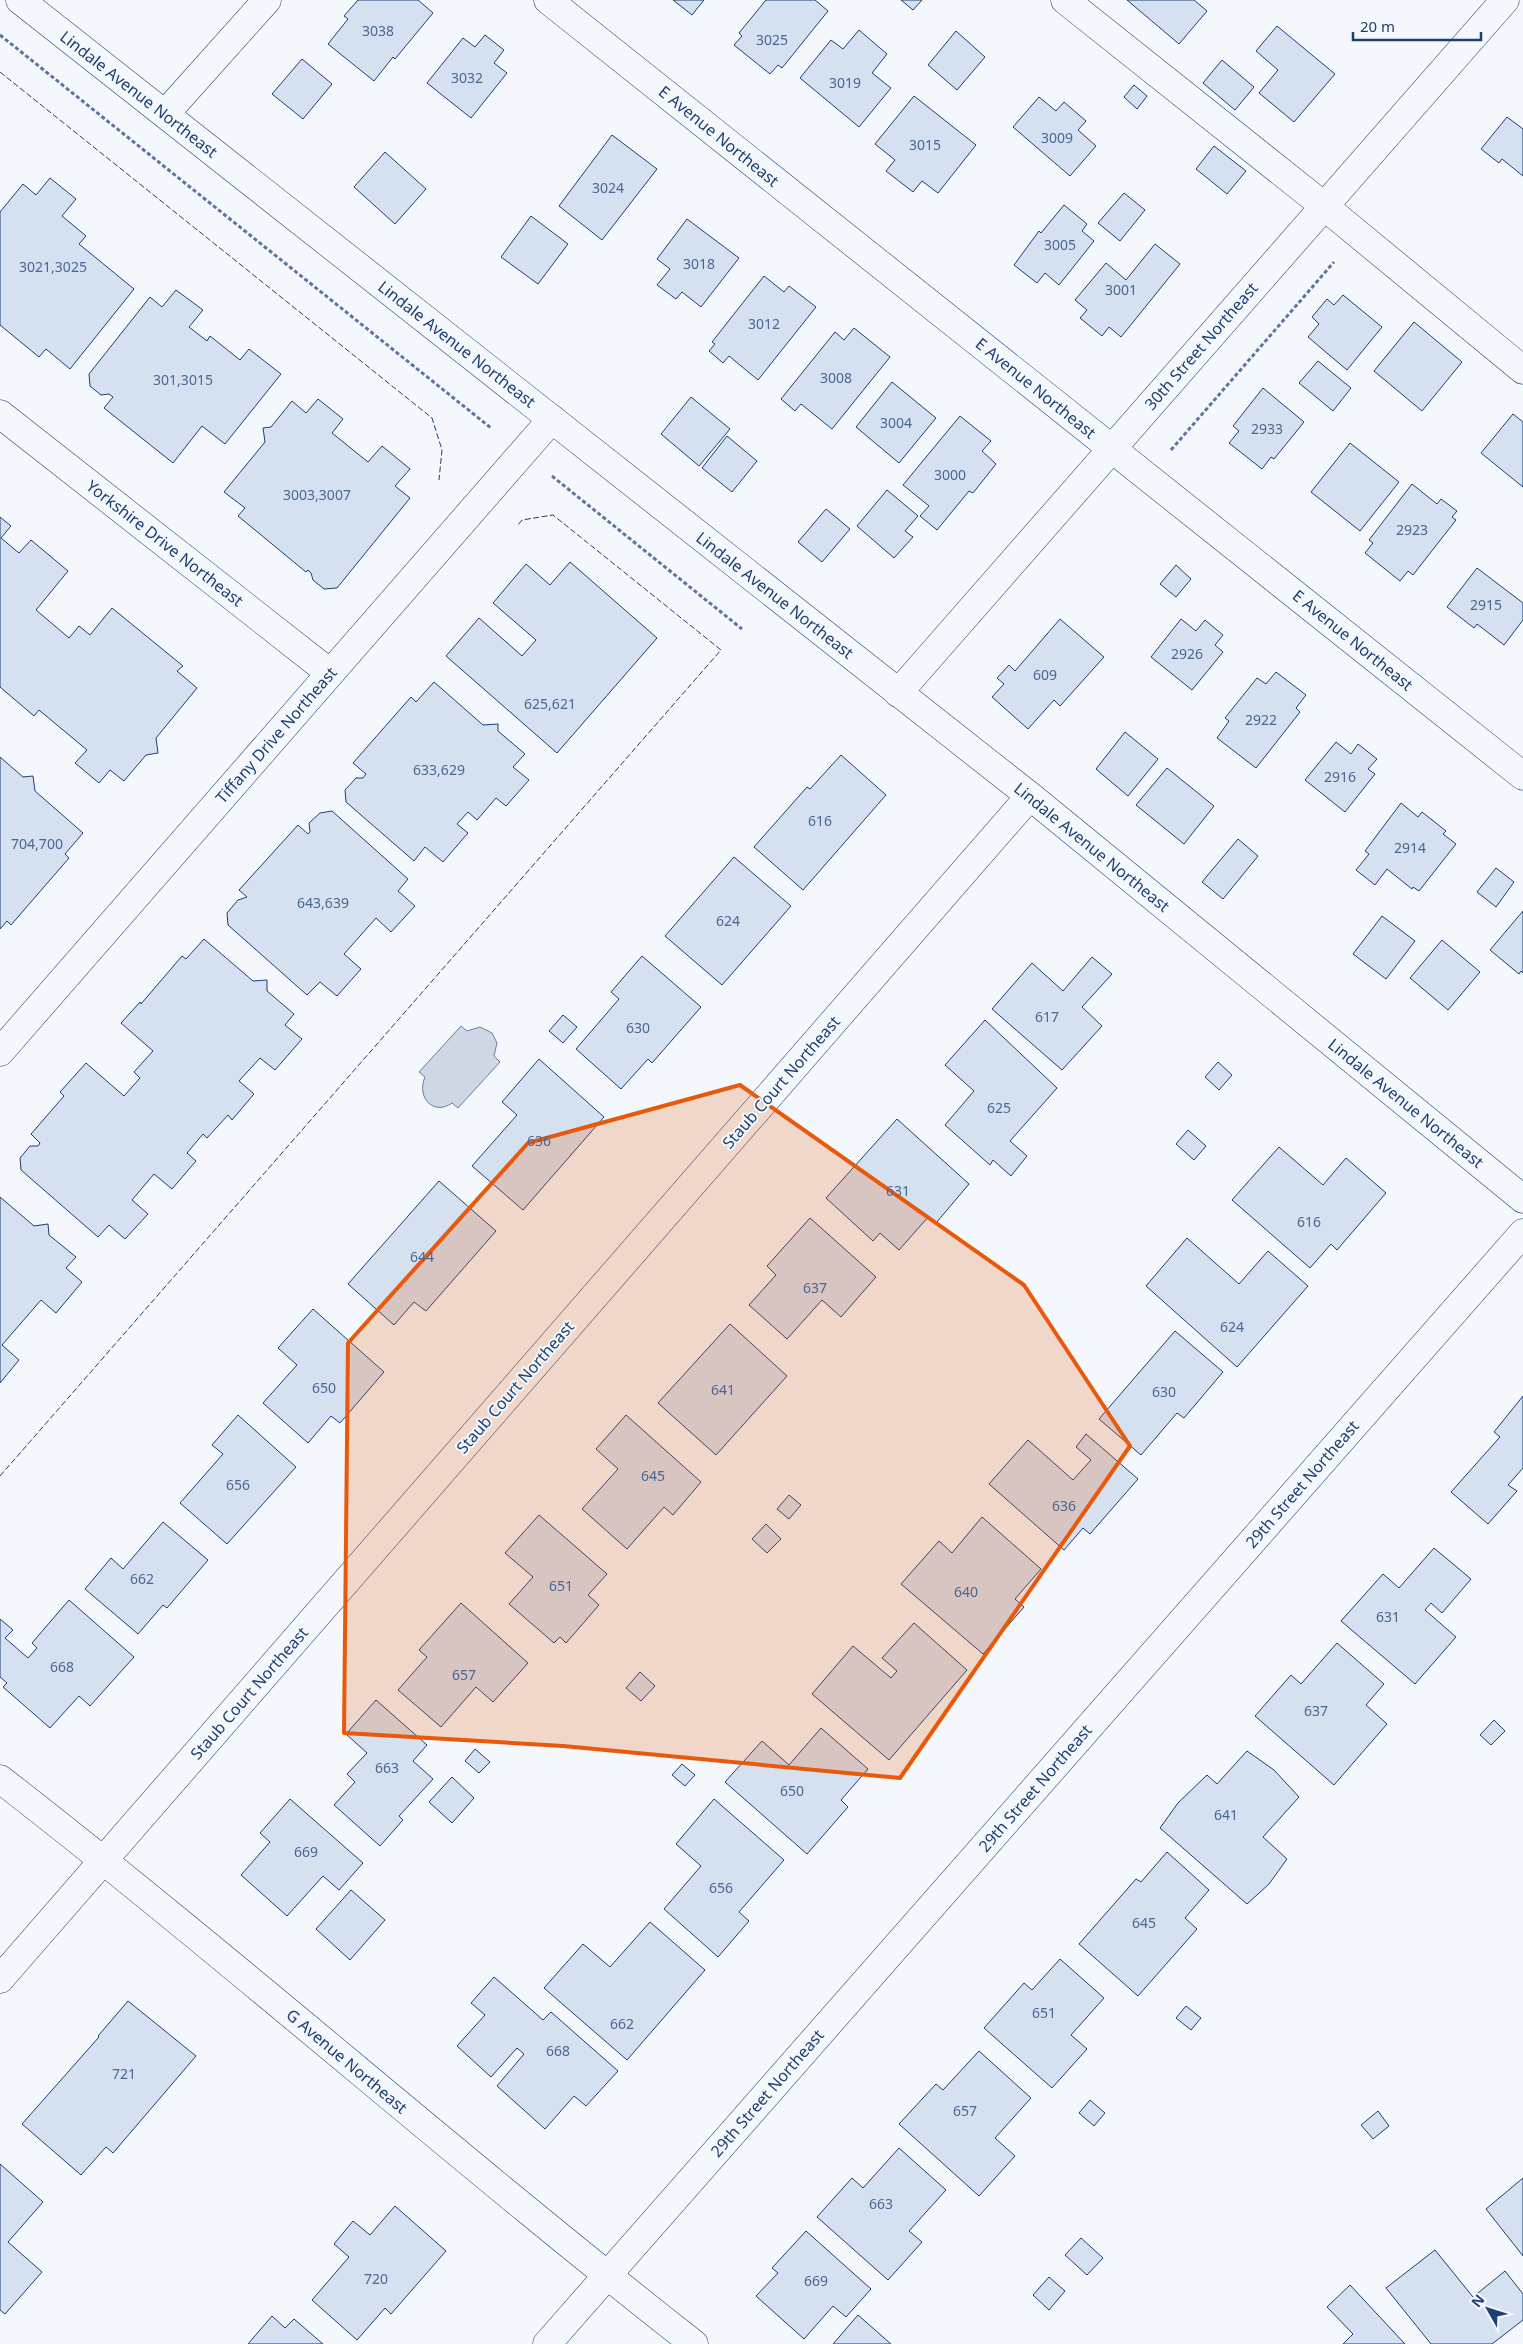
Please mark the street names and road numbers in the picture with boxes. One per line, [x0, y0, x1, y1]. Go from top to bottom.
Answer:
street label: Lindale Avenue Northeast [56, 25, 223, 163]
street label: E Avenue Northeast [654, 81, 784, 192]
street label: Lindale Avenue Northeast [374, 275, 541, 413]
street label: 30th Street Northeast [1139, 277, 1263, 415]
street label: E Avenue Northeast [971, 333, 1101, 444]
street label: Yorkshire Drive Northeast [82, 475, 248, 611]
street label: Lindale Avenue Northeast [692, 526, 859, 664]
street label: E Avenue Northeast [1288, 585, 1418, 696]
street label: Tiffany Drive Northeast [210, 662, 342, 808]
street label: Lindale Avenue Northeast [1010, 777, 1175, 917]
street label: Staub Court Northeast [717, 1011, 845, 1153]
street label: Lindale Avenue Northeast [1324, 1033, 1489, 1173]
street label: Staub Court Northeast [451, 1316, 579, 1458]
street label: 29th Street Northeast [1240, 1415, 1364, 1553]
street label: Staub Court Northeast [185, 1622, 313, 1764]
street label: 29th Street Northeast [973, 1719, 1097, 1857]
street label: G Avenue Northeast [282, 2004, 412, 2118]
street label: 29th Street Northeast [705, 2024, 829, 2162]

